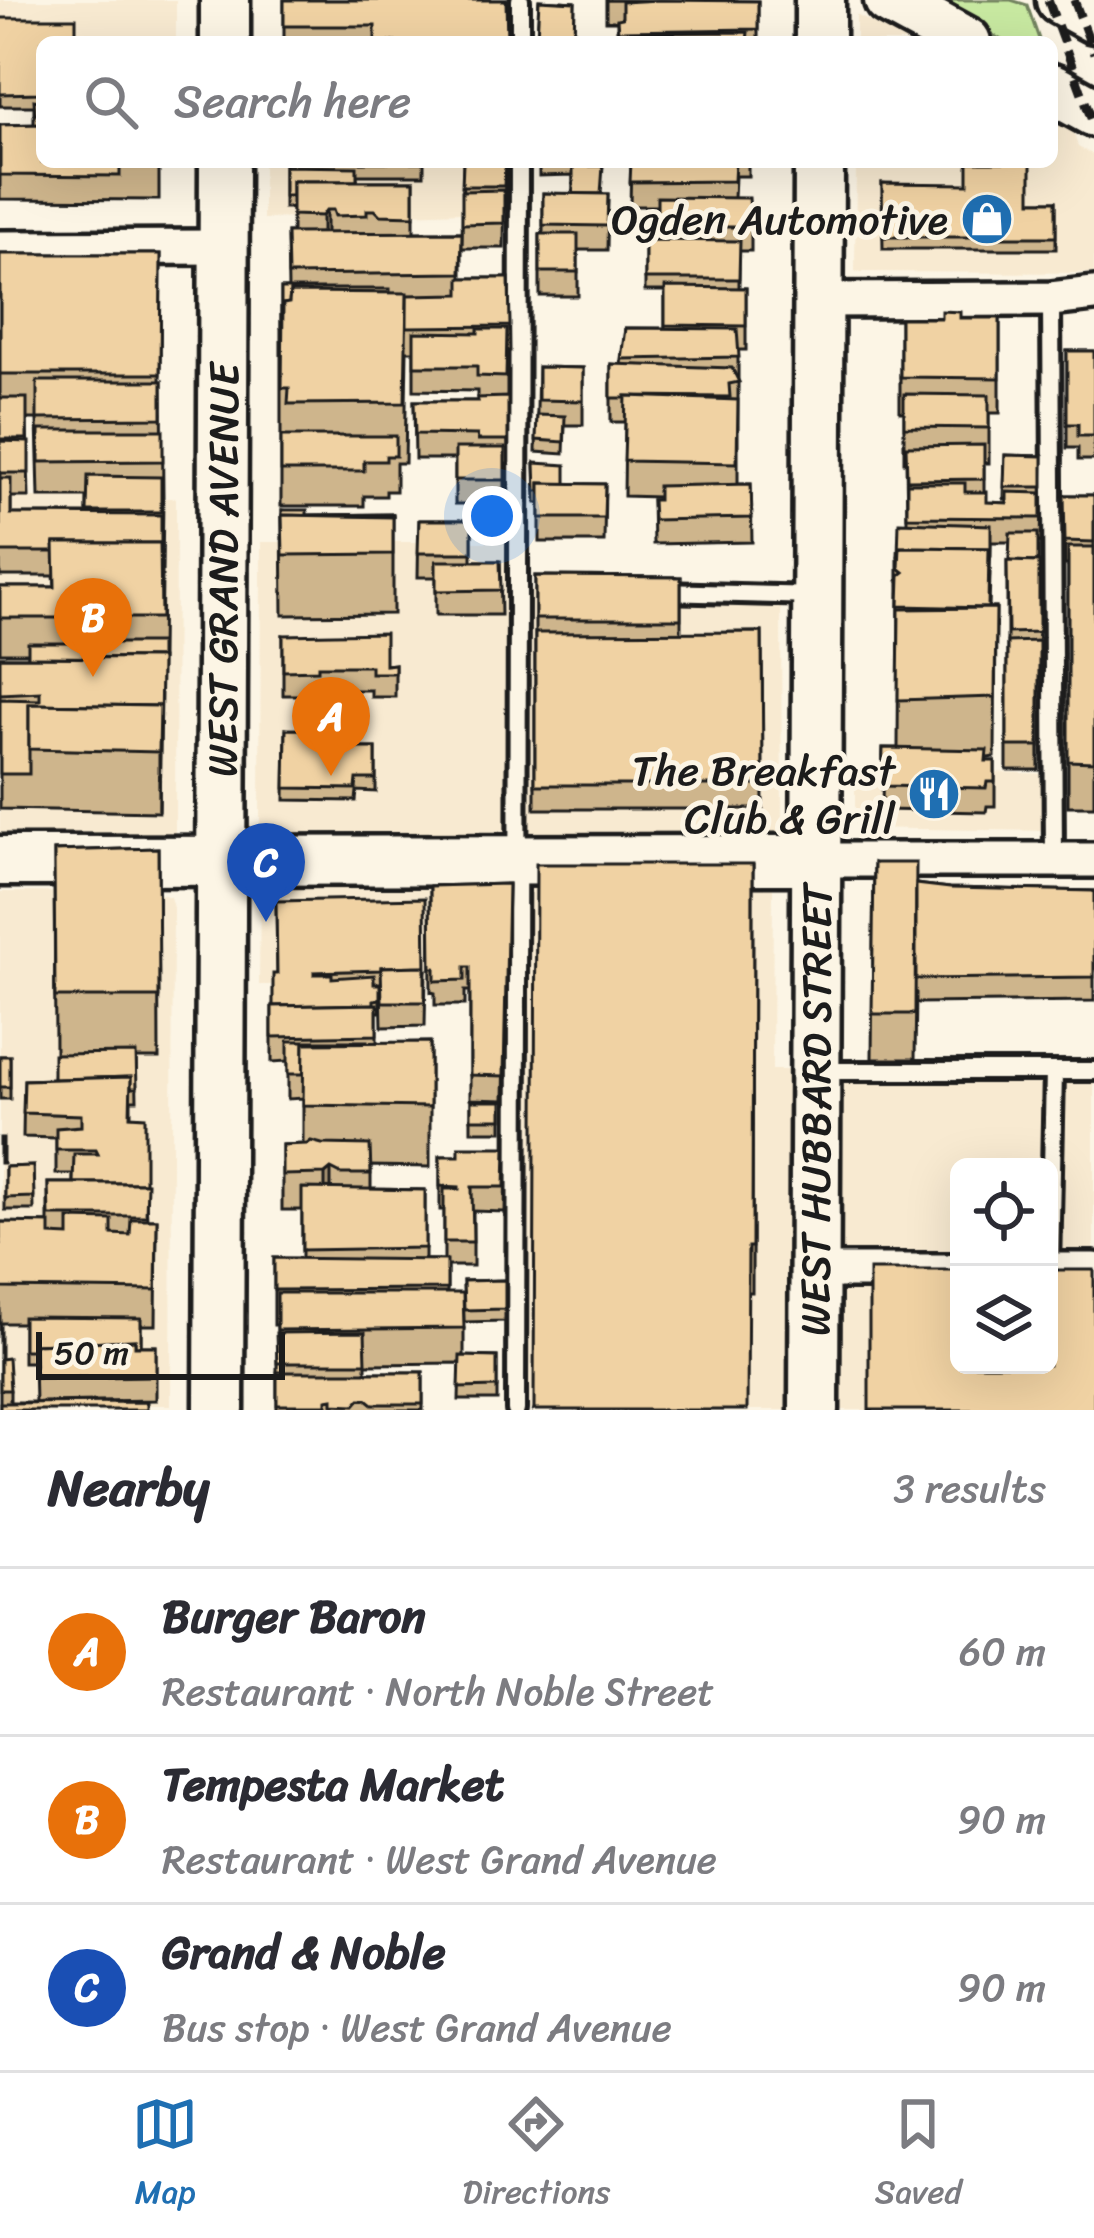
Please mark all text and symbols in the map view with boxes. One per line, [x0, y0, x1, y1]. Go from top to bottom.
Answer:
search box [36, 36, 1058, 168]
text: Search here [174, 62, 411, 142]
icon: search [78, 69, 144, 135]
place label: Ogden Automotive [611, 183, 948, 257]
shop icon: Ogden Automotive [959, 191, 1015, 247]
street label: WEST GRAND AVENUE [186, 360, 261, 777]
your location [462, 486, 522, 546]
pin: B [54, 578, 132, 677]
pin: A [292, 677, 370, 776]
place label: The Breakfast Club & Grill [632, 734, 897, 856]
restaurant icon: The Breakfast Club & Grill [906, 766, 962, 822]
pin: C [227, 823, 305, 922]
street label: WEST HUBBARD STREET [778, 881, 854, 1336]
map controls [950, 1158, 1058, 1374]
button: locate [950, 1158, 1058, 1266]
button: layers [950, 1266, 1058, 1374]
text: 50 m [54, 1324, 129, 1382]
scale bar [36, 1326, 285, 1379]
text: Nearby [48, 1443, 209, 1533]
text: 3 results [893, 1454, 1046, 1523]
text: Burger Baron [162, 1577, 426, 1657]
text: A [74, 1617, 100, 1686]
text: 60 m [959, 1617, 1046, 1686]
text: Restaurant · North Noble Street [162, 1657, 714, 1726]
text: Tempesta Market [162, 1745, 504, 1825]
text: B [75, 1785, 99, 1854]
text: 90 m [957, 1785, 1046, 1854]
text: Restaurant · West Grand Avenue [162, 1825, 717, 1894]
text: Grand & Noble [162, 1913, 446, 1993]
text: C [75, 1953, 99, 2022]
text: 90 m [957, 1953, 1046, 2022]
text: Bus stop · West Grand Avenue [162, 1993, 672, 2062]
tab: Map [132, 2091, 198, 2221]
tab: Directions [463, 2091, 610, 2221]
tab: Saved [875, 2091, 962, 2221]

